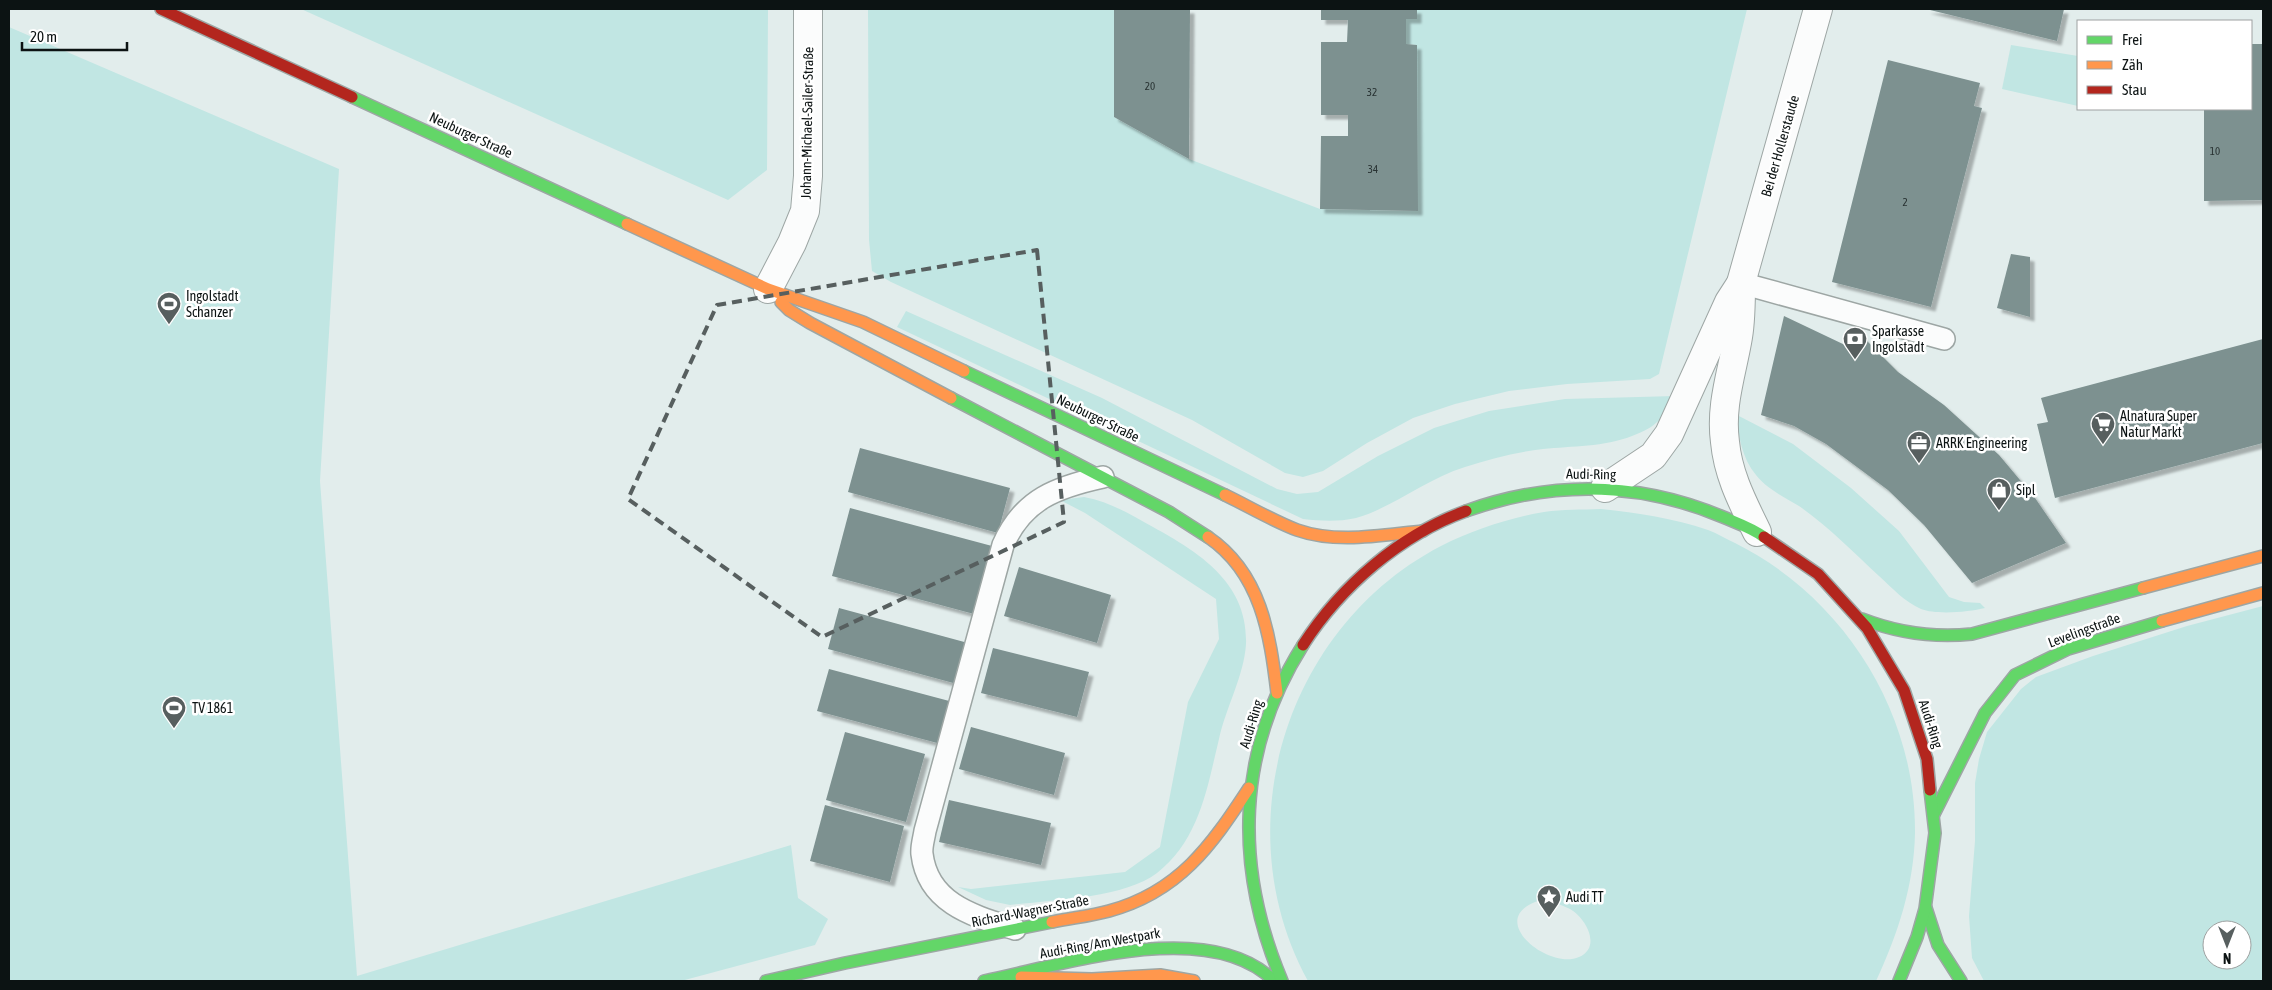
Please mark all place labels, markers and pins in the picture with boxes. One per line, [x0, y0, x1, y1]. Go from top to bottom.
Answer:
place label: Ingolstadt Schanzer [186, 288, 239, 320]
sports icon: Ingolstadt Schanzer [156, 291, 182, 325]
place label: Sparkasse Ingolstadt [1872, 323, 1925, 355]
bank icon: Sparkasse Ingolstadt [1842, 326, 1868, 360]
place label: Alnatura Super Natur Markt [2120, 408, 2198, 440]
supermarket icon: Alnatura Super Natur Markt [2090, 411, 2116, 445]
office icon: ARRK Engineering [1906, 430, 1932, 464]
place label: ARRK Engineering [1936, 435, 2027, 451]
shop icon: Sipl [1986, 477, 2012, 511]
place label: Sipl [2016, 482, 2036, 498]
sports icon: TV 1861 [161, 695, 187, 729]
place label: TV 1861 [192, 700, 233, 716]
place icon: Audi TT [1536, 884, 1562, 918]
place label: Audi TT [1566, 889, 1604, 905]

